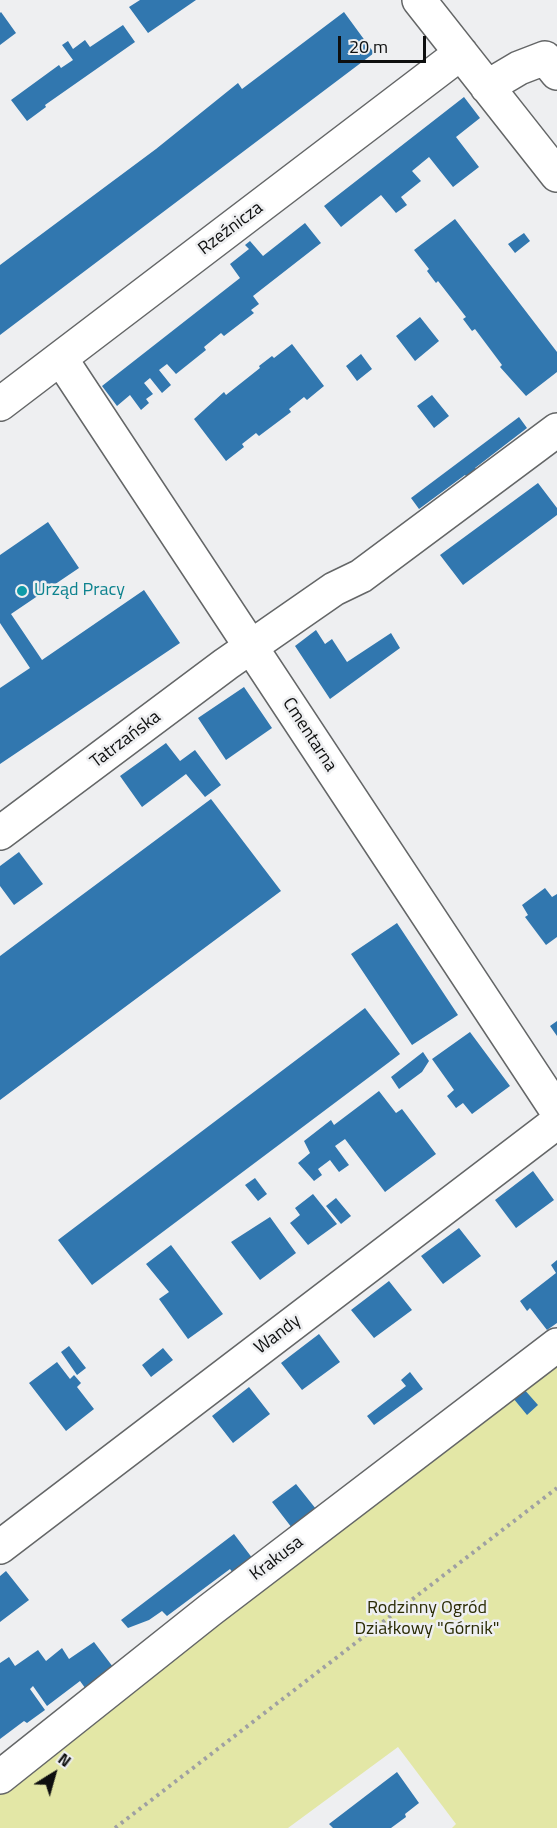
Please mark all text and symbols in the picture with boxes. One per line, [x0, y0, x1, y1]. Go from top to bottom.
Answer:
scale bar [341, 24, 430, 62]
text: 20 m [349, 33, 388, 60]
street label: Rzeźnicza [194, 198, 268, 260]
place label: Urząd Pracy [34, 580, 125, 602]
marker: Urząd Pracy [15, 584, 29, 598]
street label: Cmentarna [277, 694, 341, 776]
street label: Tatrzańska [87, 707, 165, 773]
street label: Wandy [251, 1311, 305, 1359]
street label: Krakusa [246, 1532, 308, 1586]
park label: Rodzinny Ogród Działkowy "Górnik" [355, 1598, 499, 1640]
north arrow [24, 1744, 84, 1804]
text: N [53, 1747, 76, 1773]

